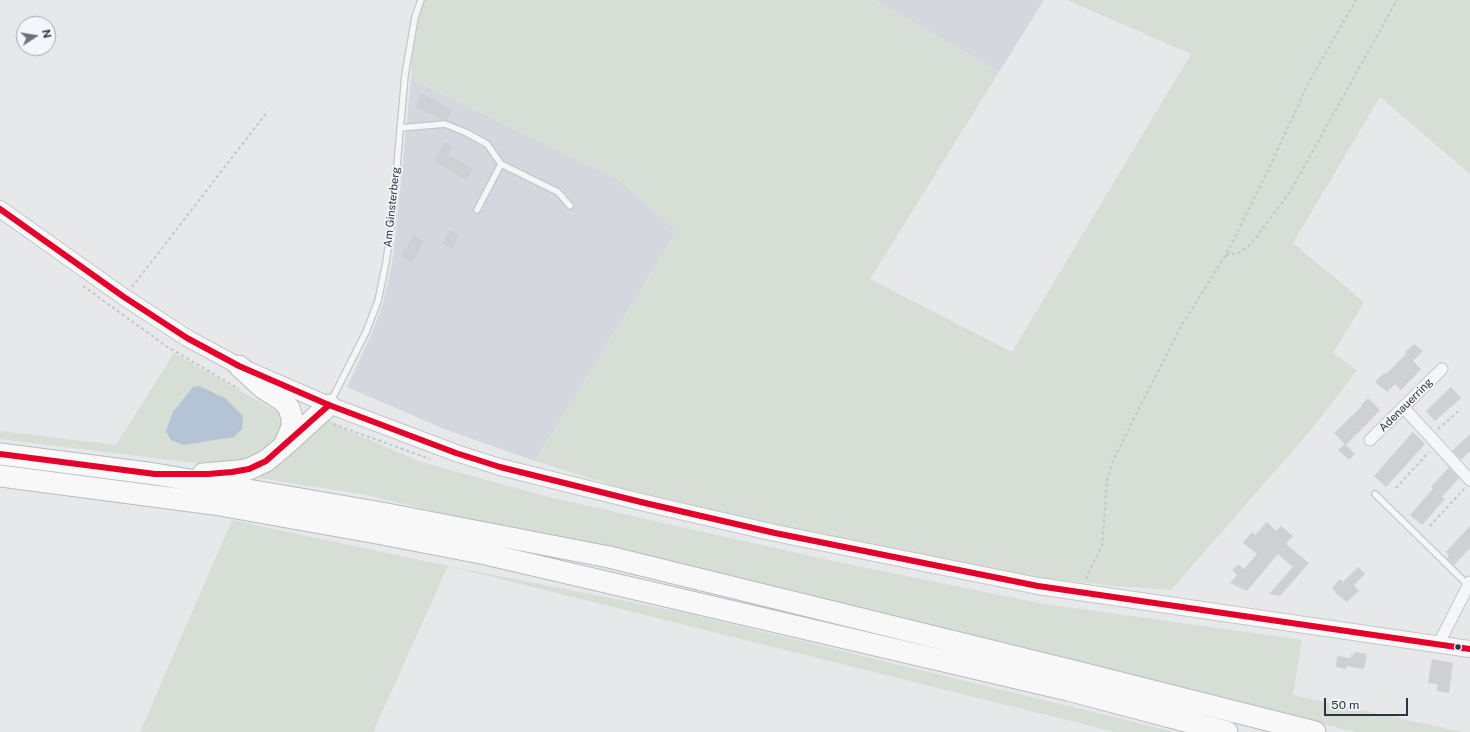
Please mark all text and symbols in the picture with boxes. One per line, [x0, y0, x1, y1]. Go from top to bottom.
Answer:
north arrow [16, 16, 56, 56]
text: N [40, 28, 54, 39]
street label: Am Ginsterberg [381, 166, 403, 248]
street label: Adenauerring [1377, 376, 1435, 434]
unlabelled marker [1453, 642, 1463, 652]
scale bar [1326, 690, 1410, 716]
text: 50 m [1331, 698, 1359, 712]

